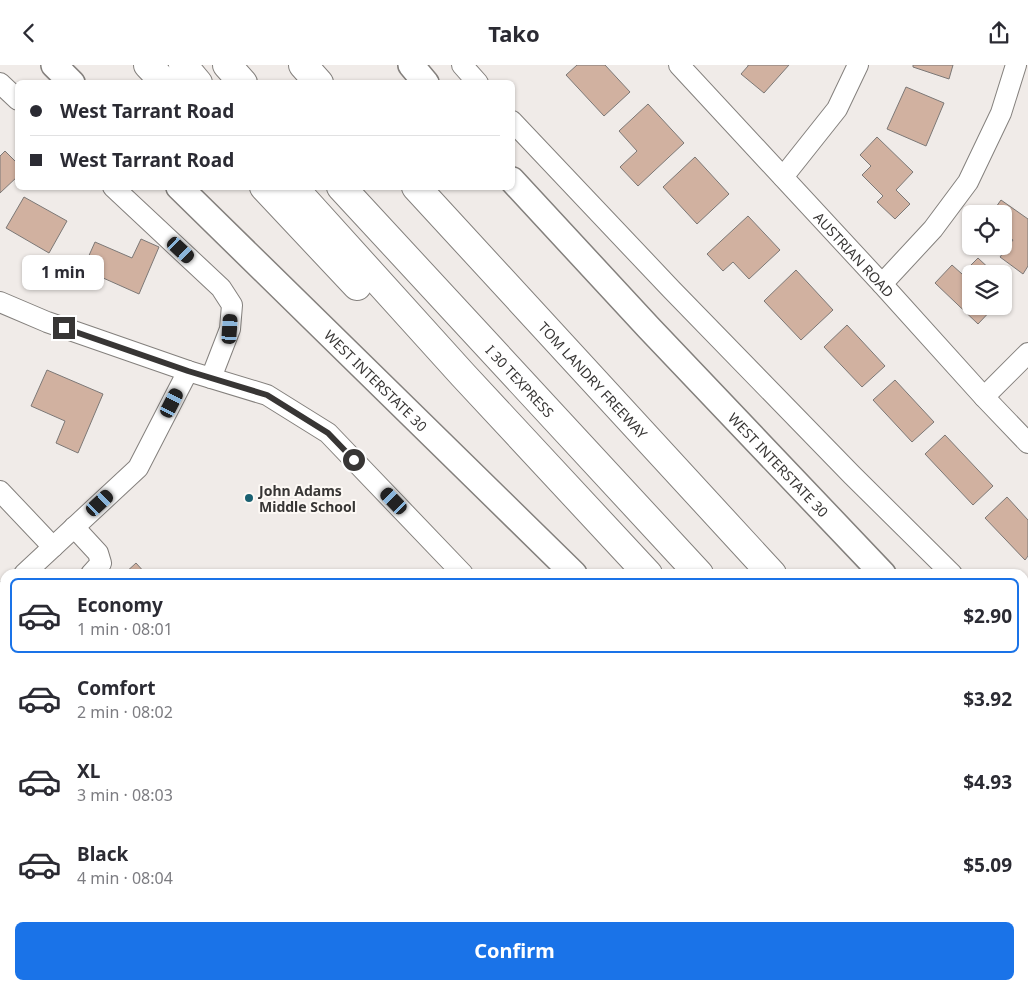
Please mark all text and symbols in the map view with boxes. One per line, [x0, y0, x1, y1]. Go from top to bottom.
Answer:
text: Tako [488, 18, 540, 48]
icon: back [15, 19, 43, 47]
icon: share [985, 19, 1013, 47]
text: West Tarrant Road [60, 98, 234, 124]
text: West Tarrant Road [60, 147, 234, 173]
map controls [962, 205, 1012, 315]
button: locate [962, 205, 1012, 255]
street label: AUSTRIAN ROAD [810, 207, 899, 301]
car [164, 234, 197, 266]
callout: 1 min [23, 255, 105, 291]
text: 1 min [41, 261, 85, 283]
button: layers [962, 265, 1012, 315]
car [221, 314, 238, 344]
route end [53, 317, 75, 339]
street label: TOM LANDRY FREEWAY [535, 317, 652, 442]
street label: WEST INTERSTATE 30 [320, 325, 432, 435]
street label: I 30 TEXPRESS [482, 340, 559, 421]
car [158, 386, 185, 420]
street label: WEST INTERSTATE 30 [725, 408, 833, 521]
route start [343, 449, 365, 471]
place label: John Adams Middle School [257, 481, 356, 516]
car [378, 485, 409, 517]
car [83, 487, 116, 519]
marker: John Adams Middle School [243, 492, 255, 504]
text: Economy [77, 592, 163, 618]
icon: car [17, 593, 62, 638]
text: $2.90 [963, 603, 1012, 629]
text: 1 min · 08:01 [77, 618, 173, 640]
text: Comfort [77, 675, 156, 701]
icon: car [17, 676, 62, 721]
text: $3.92 [963, 686, 1012, 712]
text: 2 min · 08:02 [77, 701, 173, 723]
text: XL [77, 758, 100, 784]
icon: car [17, 759, 62, 804]
text: $4.93 [963, 769, 1012, 795]
text: 3 min · 08:03 [77, 784, 173, 806]
text: Black [77, 841, 128, 867]
icon: car [17, 842, 62, 887]
text: $5.09 [963, 852, 1012, 878]
text: 4 min · 08:04 [77, 867, 173, 889]
button: Confirm [15, 922, 1014, 980]

